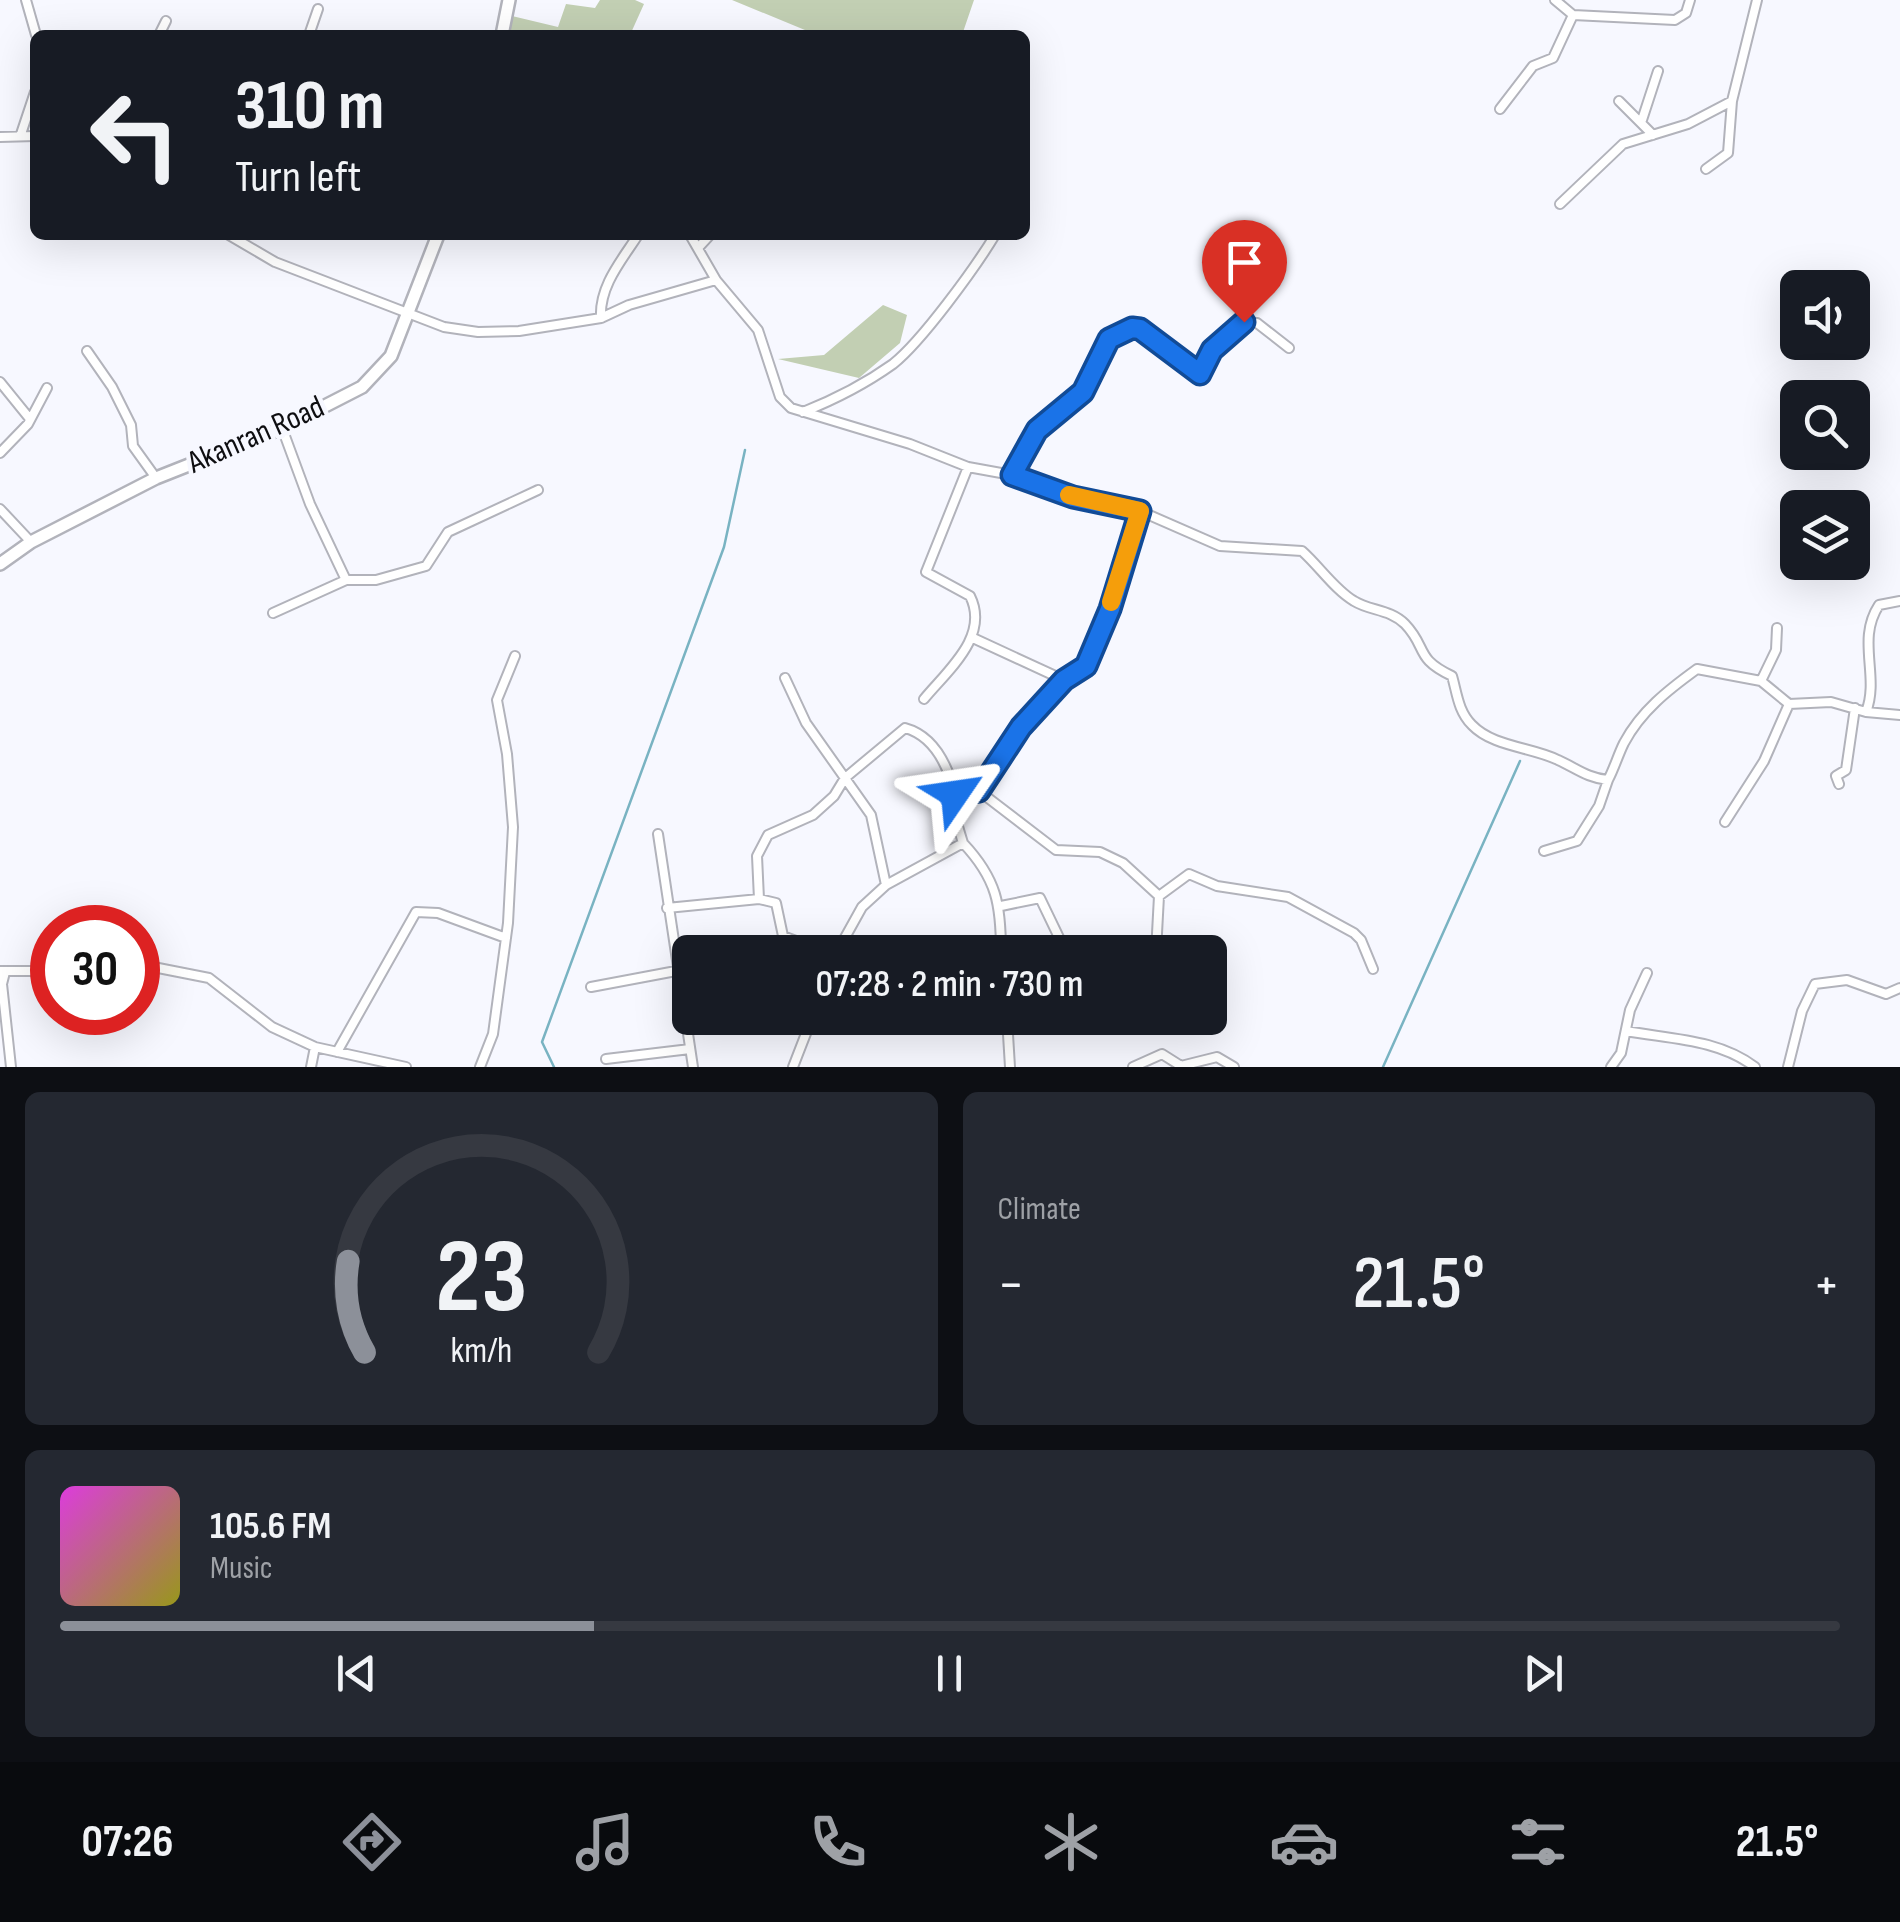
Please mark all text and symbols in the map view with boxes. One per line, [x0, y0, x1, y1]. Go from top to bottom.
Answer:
text: 310 m [235, 65, 384, 149]
icon: left [70, 70, 200, 200]
text: Turn left [235, 150, 361, 205]
pin [1202, 220, 1287, 323]
icon: arrive [1217, 235, 1272, 290]
map controls [1780, 270, 1870, 580]
button: sound [1780, 270, 1870, 360]
button: search [1780, 380, 1870, 470]
street label: Akanran Road [181, 388, 330, 483]
button: layers [1780, 490, 1870, 580]
position arrow [903, 742, 1007, 846]
speed limit sign: 30 [30, 905, 160, 1035]
text: 07:28 · 2 min · 730 m [816, 962, 1083, 1007]
text: Climate [998, 1190, 1081, 1229]
text: 23 [435, 1216, 527, 1341]
text: 21.5° [1352, 1239, 1485, 1330]
text: − [998, 1252, 1024, 1319]
text: + [1813, 1252, 1840, 1319]
text: km/h [450, 1330, 512, 1373]
text: 105.6 FM [210, 1504, 331, 1549]
text: Music [210, 1549, 273, 1588]
icon: previous [329, 1646, 384, 1701]
icon: pause [922, 1646, 977, 1701]
icon: next [1516, 1646, 1571, 1701]
icon: directions [337, 1807, 407, 1877]
icon: music [570, 1807, 640, 1877]
icon: phone [803, 1807, 873, 1877]
icon: climate [1036, 1807, 1106, 1877]
icon: car [1269, 1807, 1339, 1877]
icon: filters [1503, 1807, 1573, 1877]
text: 07:26 [82, 1815, 173, 1870]
text: 21.5° [1736, 1815, 1818, 1870]

